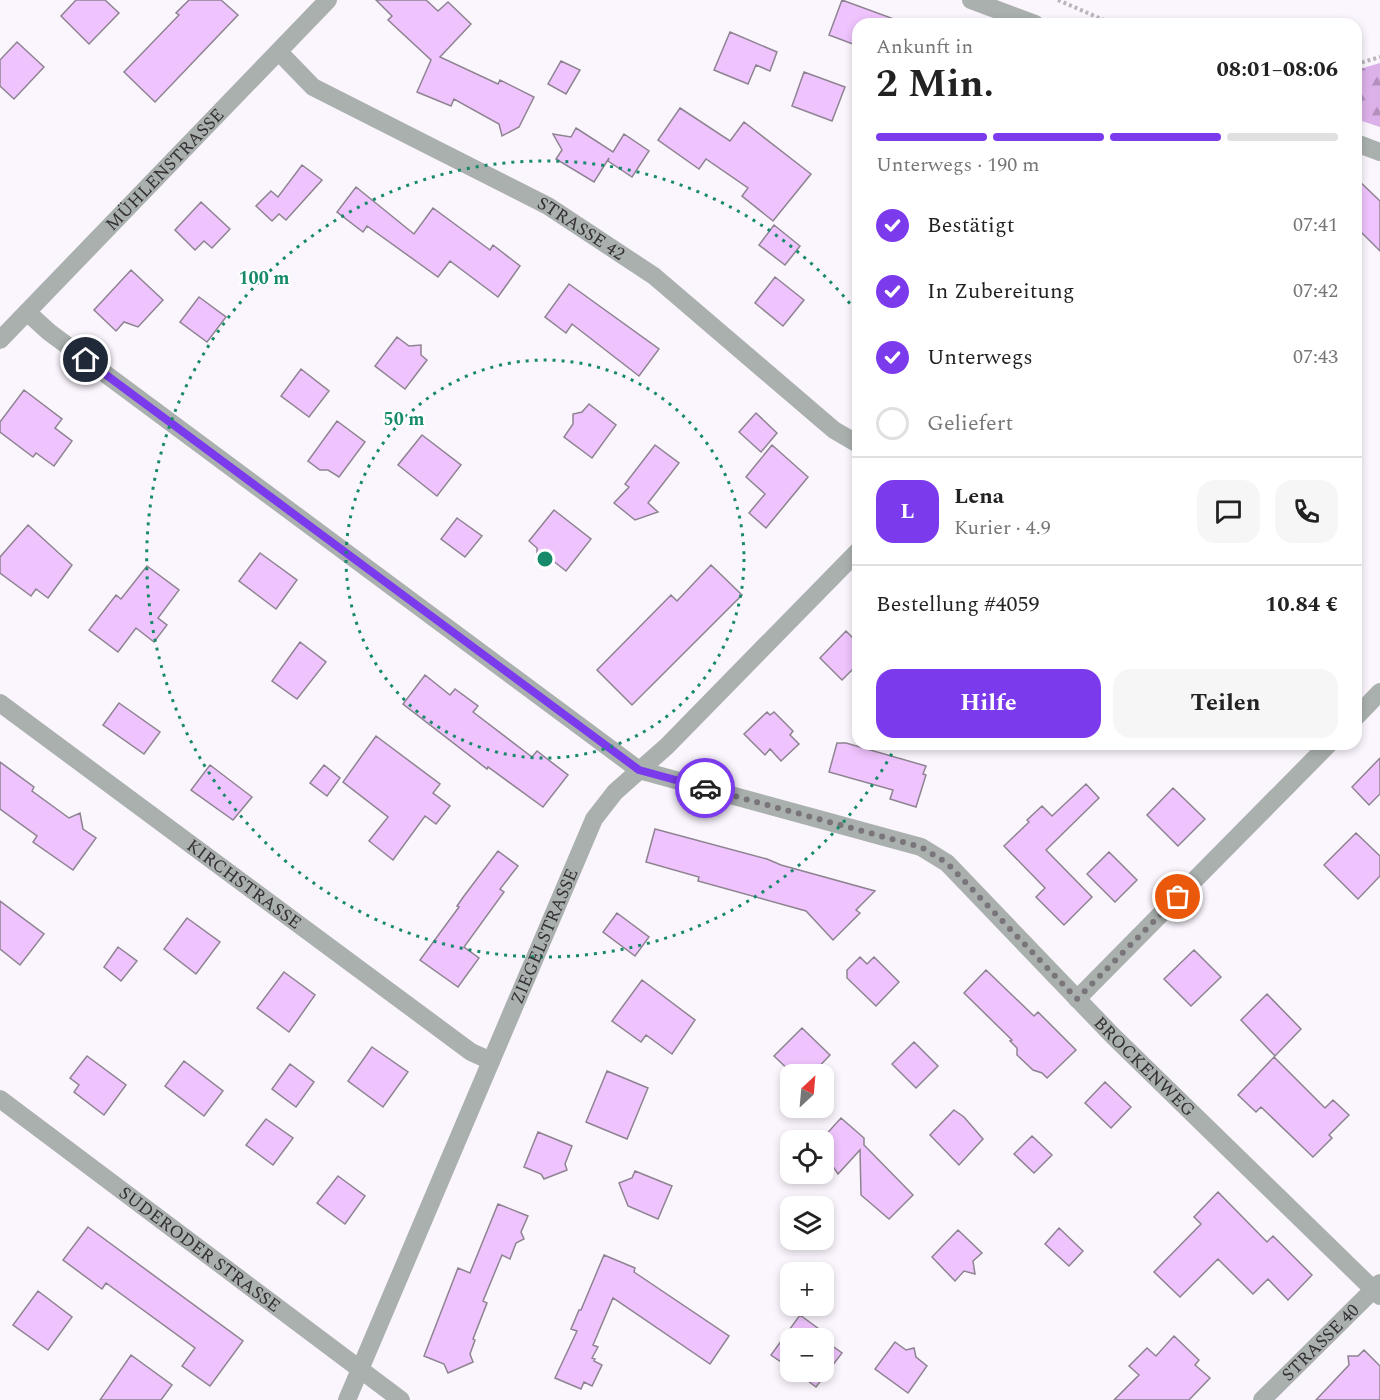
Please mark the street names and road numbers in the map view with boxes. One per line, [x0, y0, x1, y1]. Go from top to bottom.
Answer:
street label: MÜHLENSTRASSE [99, 102, 230, 237]
street label: STRASSE 42 [533, 189, 631, 267]
street label: KIRCHSTRASSE [181, 832, 308, 936]
street label: ZIEGELSTRASSE [503, 864, 585, 1008]
street label: BROCKENWEG [1087, 1010, 1202, 1123]
street label: SUDERODER STRASSE [113, 1179, 287, 1319]
street label: STRASSE 40 [1275, 1297, 1365, 1387]

